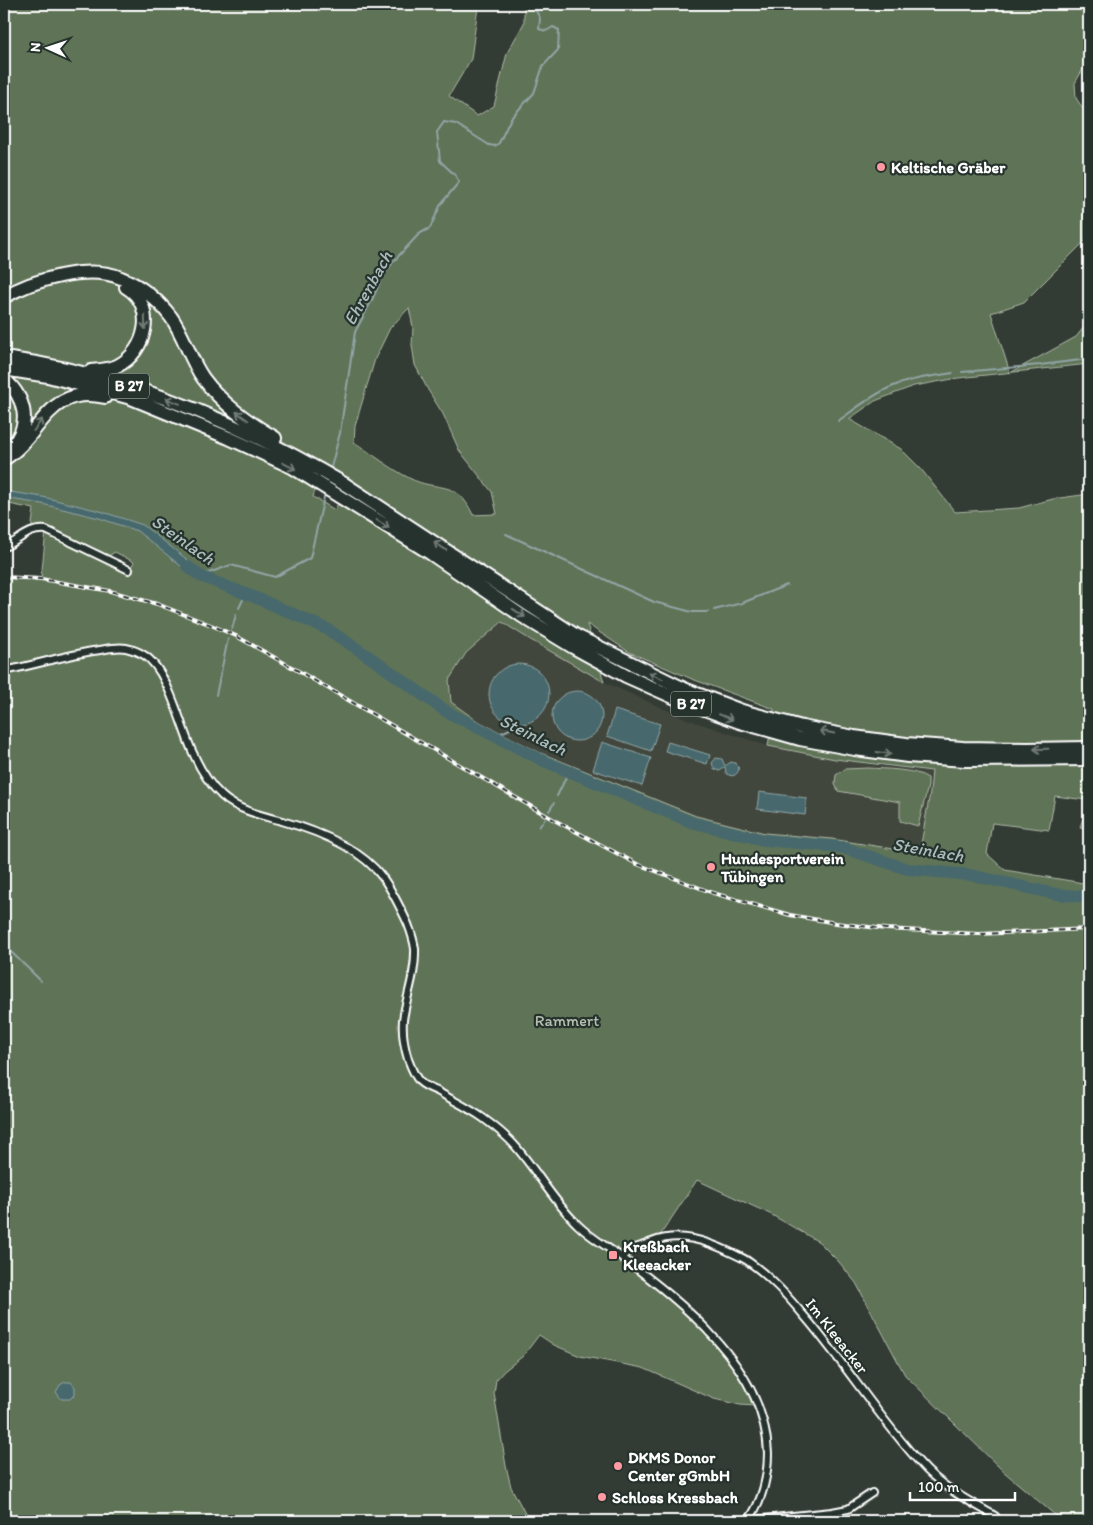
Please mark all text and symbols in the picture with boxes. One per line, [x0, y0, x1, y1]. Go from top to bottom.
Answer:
north arrow [22, 22, 72, 72]
text: N [27, 42, 44, 53]
place label: Keltische Gräber [891, 158, 1006, 177]
marker: Keltische Gräber [875, 161, 887, 173]
water label: Ehrenbach [339, 247, 398, 329]
one-way arrow [140, 314, 150, 330]
road number: B 27 [109, 374, 149, 398]
one-way arrow [166, 396, 181, 405]
one-way arrow [235, 411, 249, 421]
one-way arrow [32, 419, 43, 432]
one-way arrow [281, 461, 296, 471]
water label: Steinlach [147, 510, 219, 570]
one-way arrow [376, 519, 390, 529]
one-way arrow [433, 541, 447, 552]
one-way arrow [511, 609, 525, 619]
one-way arrow [649, 671, 664, 680]
road number: B 27 [671, 692, 711, 716]
water label: Steinlach [496, 709, 571, 761]
one-way arrow [718, 713, 733, 722]
one-way arrow [819, 727, 835, 736]
one-way arrow [1033, 744, 1049, 753]
one-way arrow [876, 748, 892, 758]
water label: Steinlach [891, 833, 966, 867]
place label: Hundesportverein Tübingen [720, 849, 845, 887]
marker: Hundesportverein Tübingen [705, 861, 717, 873]
park label: Rammert [535, 1011, 599, 1030]
place label: Kreßbach Kleeacker [623, 1237, 691, 1274]
marker: Kreßbach Kleeacker [607, 1249, 619, 1261]
street label: Im Kleeacker [802, 1294, 872, 1378]
place label: DKMS Donor Center gGmbH [628, 1448, 730, 1486]
marker: DKMS Donor Center gGmbH [612, 1460, 624, 1472]
scale bar [910, 1470, 1016, 1502]
text: 100 m [918, 1478, 960, 1496]
place label: Schloss Kressbach [612, 1488, 739, 1507]
marker: Schloss Kressbach [596, 1491, 608, 1503]

